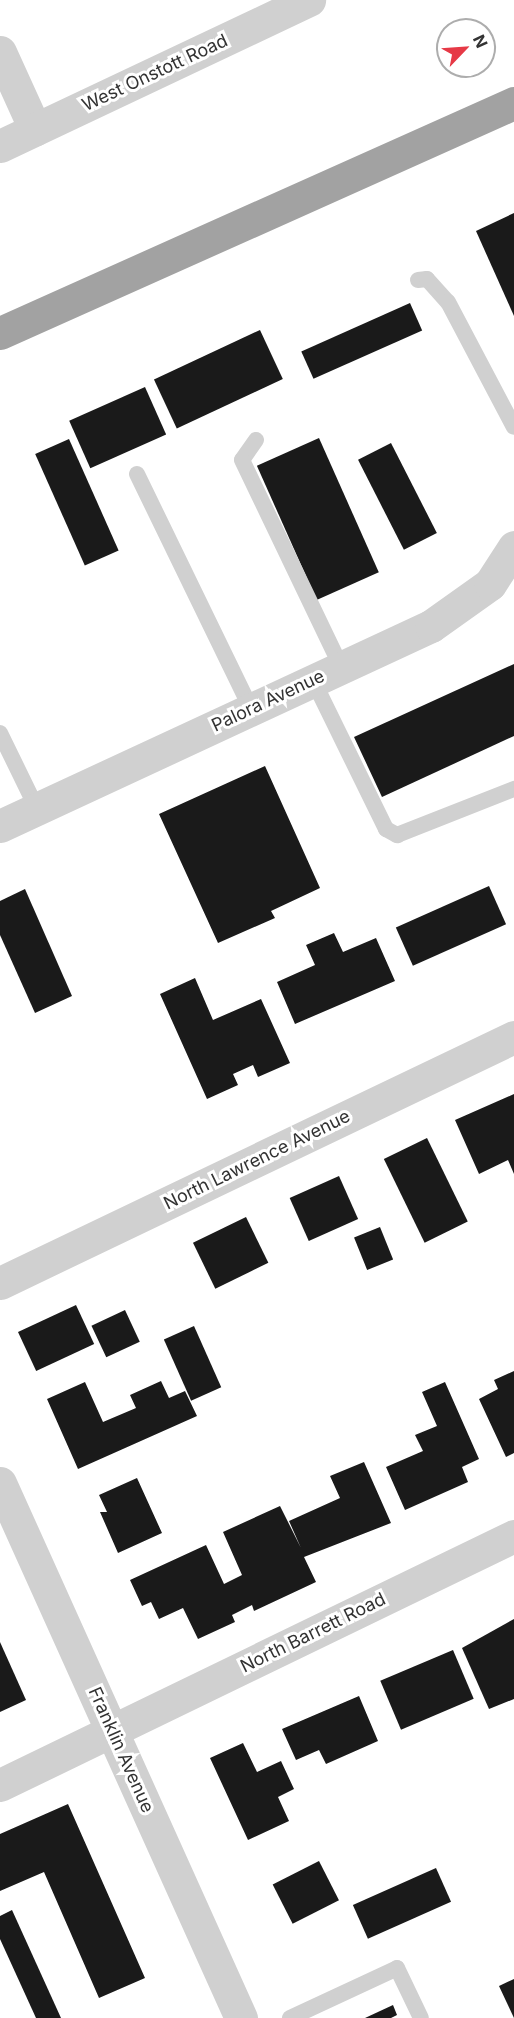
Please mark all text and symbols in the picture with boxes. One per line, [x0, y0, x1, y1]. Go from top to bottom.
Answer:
north arrow [436, 18, 496, 78]
street label: West Onstott Road [79, 30, 231, 116]
text: N [469, 31, 492, 51]
street label: Palora Avenue [208, 665, 328, 737]
street label: North Lawrence Avenue [160, 1105, 354, 1215]
street label: North Barrett Road [237, 1588, 389, 1678]
street label: Franklin Avenue [84, 1684, 158, 1816]

